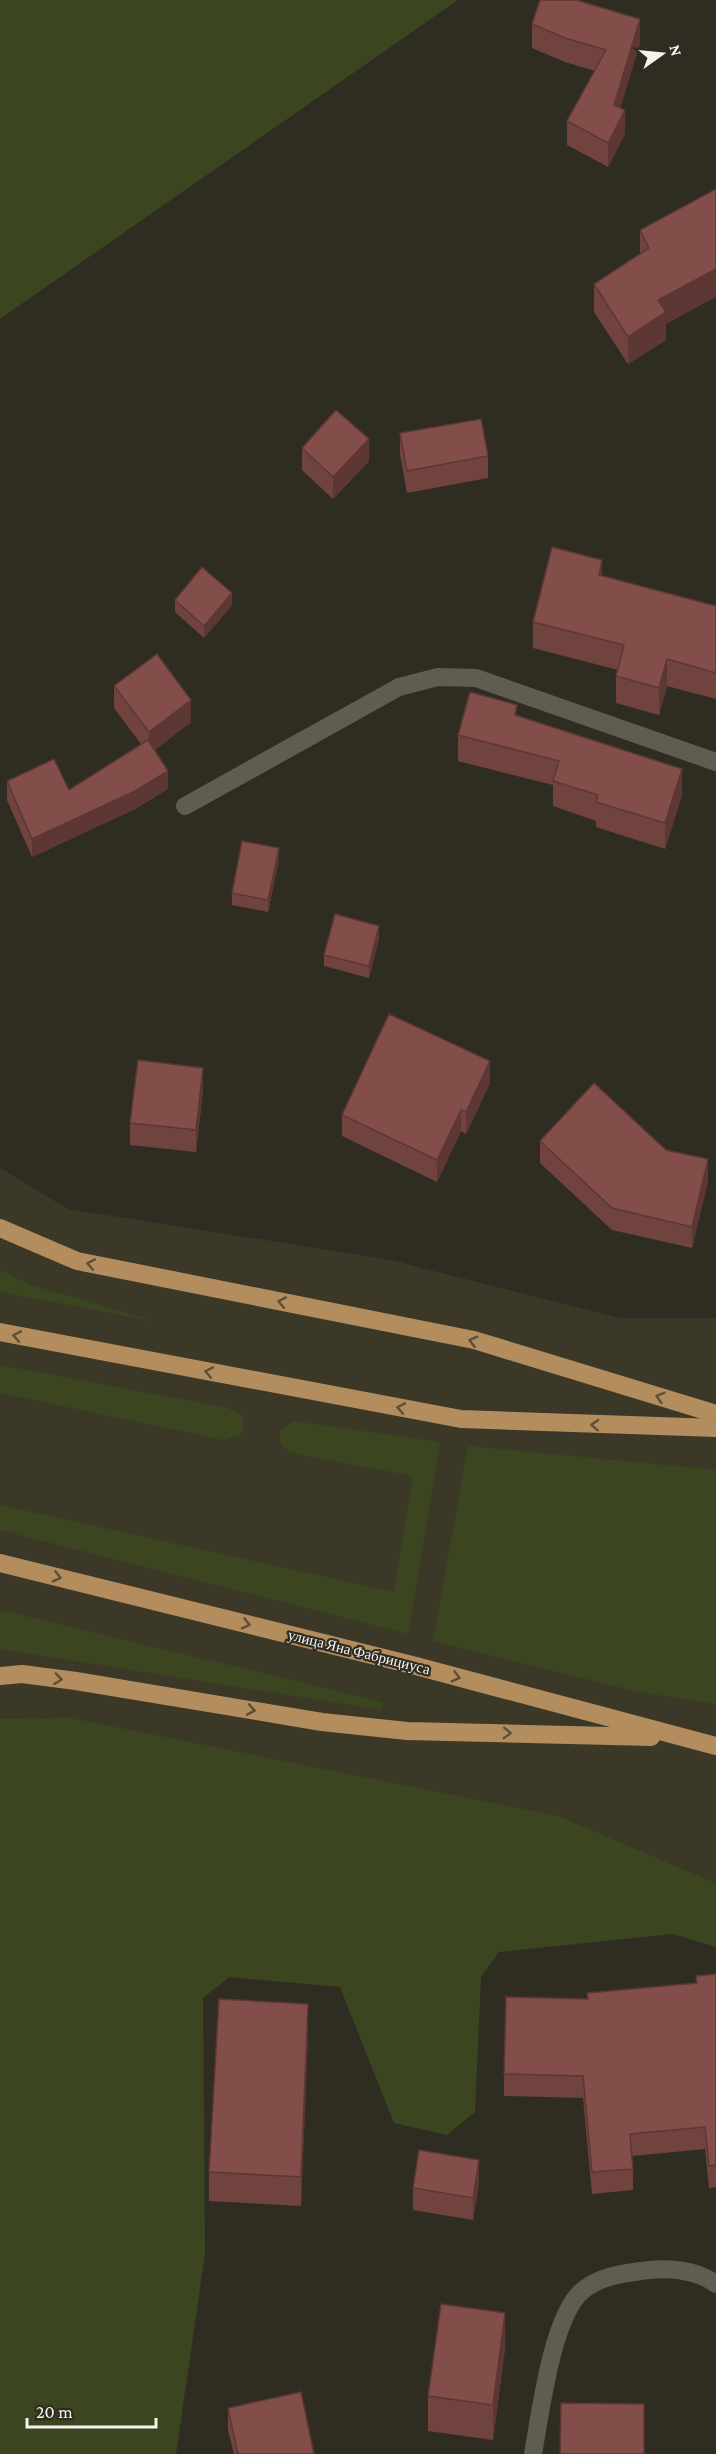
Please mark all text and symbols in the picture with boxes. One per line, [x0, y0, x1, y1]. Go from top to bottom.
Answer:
north arrow [632, 24, 692, 84]
text: N [666, 43, 686, 58]
one-way arrow [86, 1258, 96, 1271]
one-way arrow [278, 1296, 288, 1309]
one-way arrow [13, 1330, 23, 1343]
one-way arrow [469, 1335, 479, 1348]
one-way arrow [204, 1366, 214, 1378]
one-way arrow [655, 1392, 666, 1404]
one-way arrow [396, 1402, 406, 1415]
one-way arrow [590, 1419, 599, 1432]
one-way arrow [52, 1570, 62, 1583]
one-way arrow [241, 1617, 251, 1630]
street label: улица Яна Фабрициуса [286, 1627, 432, 1678]
one-way arrow [450, 1670, 460, 1682]
one-way arrow [54, 1672, 63, 1685]
one-way arrow [246, 1704, 255, 1716]
one-way arrow [503, 1727, 512, 1740]
scale bar [27, 2391, 156, 2429]
text: 20 m [36, 2402, 73, 2422]

